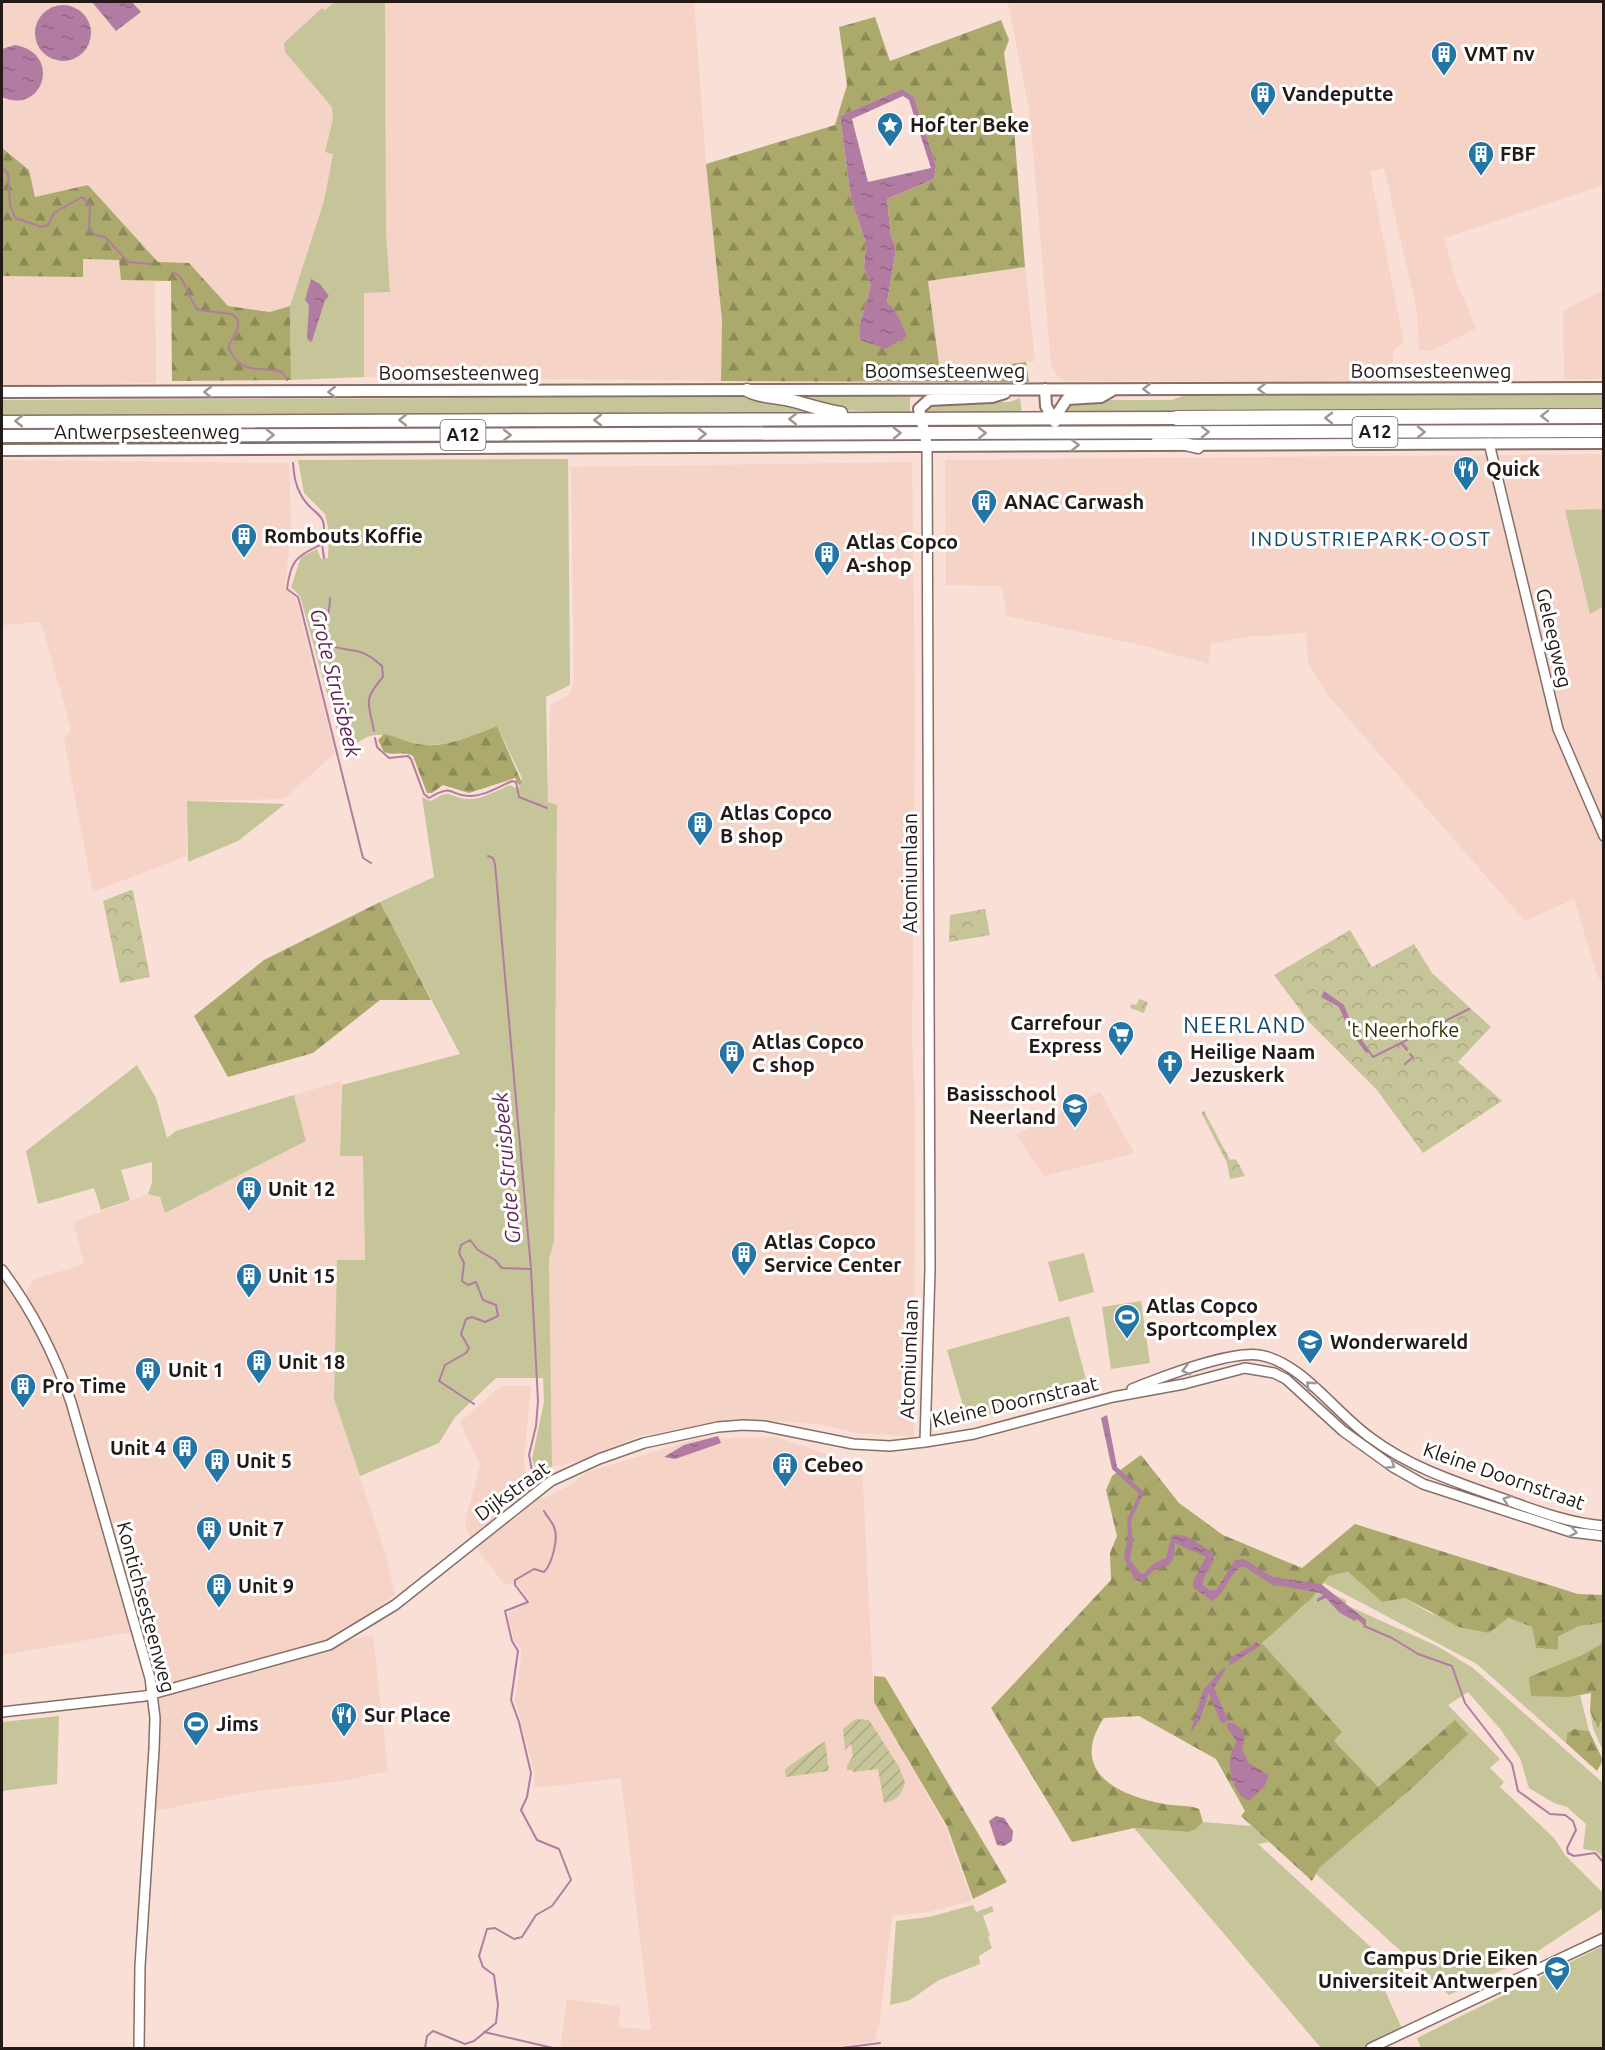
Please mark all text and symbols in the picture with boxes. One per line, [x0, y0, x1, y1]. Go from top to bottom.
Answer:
building icon: VMT nv [1429, 39, 1459, 77]
place label: VMT nv [1464, 42, 1535, 65]
building icon: Vandeputte [1248, 79, 1278, 117]
place label: Vandeputte [1282, 82, 1394, 105]
place icon: Hof ter Beke [875, 110, 905, 148]
place label: Hof ter Beke [910, 113, 1029, 136]
building icon: FBF [1466, 139, 1496, 177]
place label: FBF [1500, 142, 1536, 165]
street label: Boomsesteenweg [864, 359, 1026, 382]
street label: Boomsesteenweg [1350, 359, 1512, 382]
street label: Boomsesteenweg [378, 361, 540, 384]
one-way arrow [1142, 383, 1151, 395]
one-way arrow [1258, 383, 1267, 395]
one-way arrow [204, 386, 213, 398]
one-way arrow [327, 386, 336, 398]
one-way arrow [1541, 410, 1550, 423]
one-way arrow [1325, 412, 1334, 424]
one-way arrow [789, 413, 798, 425]
one-way arrow [399, 414, 408, 426]
one-way arrow [594, 414, 603, 426]
one-way arrow [15, 415, 24, 428]
road number: A12 [1352, 417, 1398, 447]
street label: Antwerpsesteenweg [54, 420, 240, 443]
road number: A12 [440, 420, 486, 450]
one-way arrow [1200, 426, 1209, 438]
one-way arrow [1416, 426, 1425, 438]
one-way arrow [892, 427, 901, 440]
one-way arrow [978, 427, 987, 439]
one-way arrow [697, 428, 706, 440]
one-way arrow [265, 429, 274, 441]
one-way arrow [502, 429, 511, 441]
one-way arrow [1071, 439, 1080, 451]
restaurant icon: Quick [1451, 454, 1481, 492]
place label: Quick [1486, 457, 1540, 480]
building icon: ANAC Carwash [969, 487, 999, 525]
place label: ANAC Carwash [1004, 490, 1144, 513]
building icon: Rombouts Koffie [229, 521, 259, 559]
place label: Rombouts Koffie [264, 524, 423, 547]
district label: INDUSTRIEPARK-OOST [1250, 526, 1492, 550]
place label: Atlas Copco A-shop [846, 530, 958, 576]
building icon: Atlas Copco A-shop [812, 539, 842, 577]
street label: Geleegweg [1532, 586, 1577, 690]
water label: Grote Struisbeek [306, 606, 366, 760]
place label: Atlas Copco B shop [720, 801, 832, 847]
building icon: Atlas Copco B shop [685, 809, 715, 847]
street label: Atomiumlaan [898, 813, 921, 933]
place label: Carrefour Express [1010, 1011, 1103, 1057]
district label: NEERLAND [1183, 1012, 1307, 1037]
park label: 't Neerhofke [1347, 1018, 1459, 1041]
supermarket icon: Carrefour Express [1106, 1019, 1136, 1057]
place label: Atlas Copco C shop [752, 1030, 864, 1076]
building icon: Atlas Copco C shop [717, 1038, 747, 1076]
place label: Heilige Naam Jezuskerk [1190, 1040, 1315, 1086]
church icon: Heilige Naam Jezuskerk [1155, 1048, 1185, 1086]
place label: Basisschool Neerland [946, 1082, 1056, 1128]
water label: Grote Struisbeek [487, 1091, 525, 1245]
school or university icon: Basisschool Neerland [1060, 1091, 1090, 1129]
building icon: Unit 12 [234, 1174, 264, 1212]
place label: Unit 12 [268, 1177, 335, 1200]
place label: Atlas Copco Service Center [764, 1230, 902, 1276]
building icon: Atlas Copco Service Center [729, 1239, 759, 1277]
building icon: Unit 15 [234, 1261, 264, 1299]
place label: Unit 15 [268, 1264, 335, 1287]
place label: Atlas Copco Sportcomplex [1146, 1294, 1277, 1340]
street label: Atomiumlaan [895, 1298, 922, 1420]
sports icon: Atlas Copco Sportcomplex [1112, 1302, 1142, 1340]
school or university icon: Wonderwareld [1295, 1327, 1325, 1365]
place label: Wonderwareld [1330, 1330, 1468, 1353]
building icon: Unit 18 [244, 1347, 274, 1385]
place label: Unit 18 [278, 1350, 345, 1373]
building icon: Unit 1 [133, 1355, 163, 1393]
place label: Unit 1 [168, 1358, 224, 1381]
one-way arrow [1182, 1362, 1192, 1375]
building icon: Pro Time [8, 1371, 38, 1409]
street label: Kleine Doornstraat [930, 1371, 1100, 1432]
place label: Pro Time [42, 1374, 126, 1397]
one-way arrow [1307, 1382, 1318, 1393]
building icon: Unit 4 [170, 1433, 200, 1471]
place label: Unit 4 [110, 1436, 166, 1459]
street label: Kleine Doornstraat [1420, 1437, 1588, 1514]
building icon: Unit 5 [202, 1446, 232, 1484]
place label: Unit 5 [236, 1449, 292, 1472]
building icon: Cebeo [770, 1450, 800, 1488]
place label: Cebeo [804, 1453, 864, 1476]
street label: Dijkstraat [470, 1456, 554, 1525]
one-way arrow [1384, 1458, 1395, 1469]
one-way arrow [1502, 1495, 1513, 1508]
building icon: Unit 7 [194, 1514, 224, 1552]
place label: Unit 7 [228, 1517, 284, 1540]
street label: Kontichsesteenweg [113, 1519, 180, 1695]
one-way arrow [1568, 1525, 1578, 1538]
building icon: Unit 9 [204, 1571, 234, 1609]
place label: Unit 9 [238, 1574, 294, 1597]
restaurant icon: Sur Place [329, 1700, 359, 1738]
place label: Sur Place [364, 1703, 451, 1726]
sports icon: Jims [181, 1709, 211, 1747]
place label: Jims [216, 1712, 259, 1735]
place label: Campus Drie Eiken Universiteit Antwerpen [1318, 1946, 1538, 1992]
school or university icon: Campus Drie Eiken Universiteit Antwerpen [1542, 1954, 1572, 1992]

